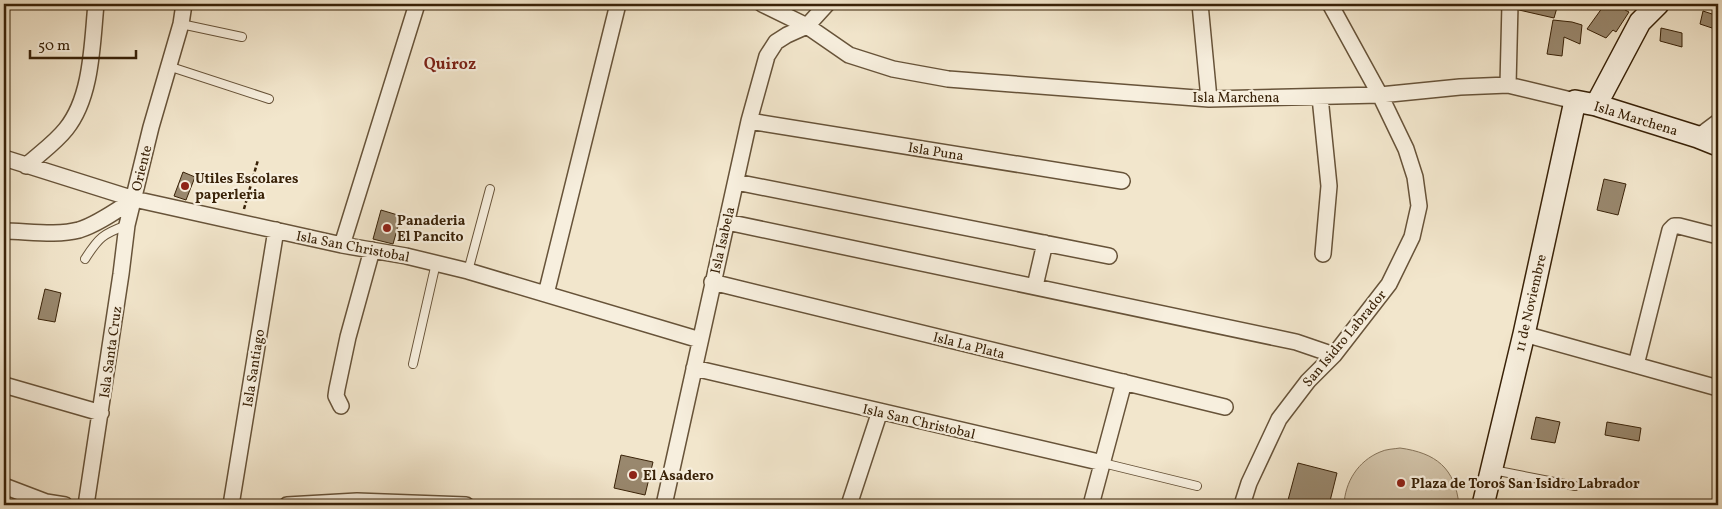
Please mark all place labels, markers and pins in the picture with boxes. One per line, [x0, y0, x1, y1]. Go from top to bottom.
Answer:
place label: Utiles Escolares paperleria [195, 170, 298, 205]
marker: Utiles Escolares paperleria [179, 180, 191, 192]
place label: Panaderia El Pancito [397, 212, 466, 247]
marker: Panaderia El Pancito [381, 222, 393, 234]
place label: El Asadero [643, 467, 714, 486]
marker: El Asadero [627, 469, 639, 481]
place label: Plaza de Toros San Isidro Labrador [1411, 475, 1640, 494]
marker: Plaza de Toros San Isidro Labrador [1395, 477, 1407, 489]

